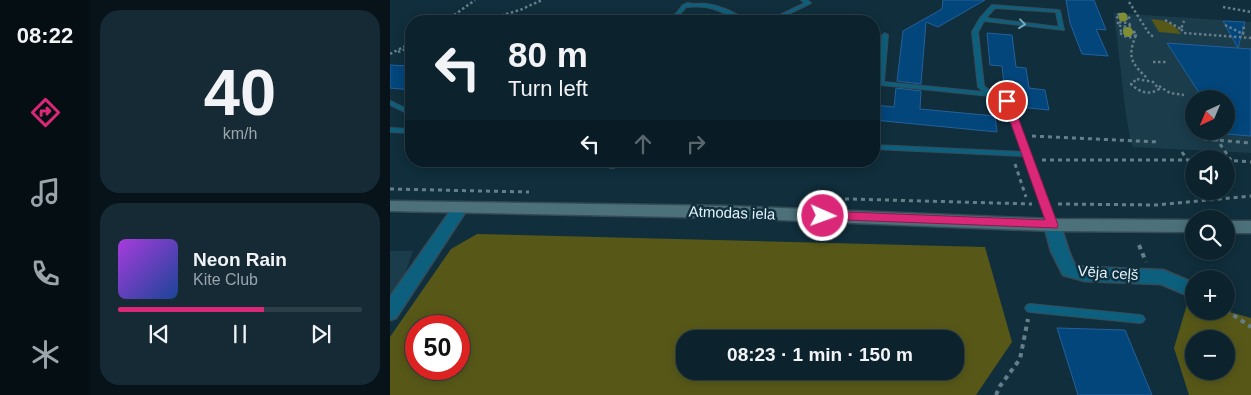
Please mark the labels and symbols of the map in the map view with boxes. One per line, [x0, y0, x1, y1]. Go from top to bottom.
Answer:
one-way arrow [1018, 18, 1026, 29]
pin [986, 80, 1028, 122]
north arrow [1185, 90, 1235, 140]
position arrow [796, 189, 848, 241]
street label: Atmodas iela [688, 202, 776, 223]
street label: Vēja ceļš [1077, 262, 1139, 283]
speed limit sign: 50 [405, 315, 470, 380]

